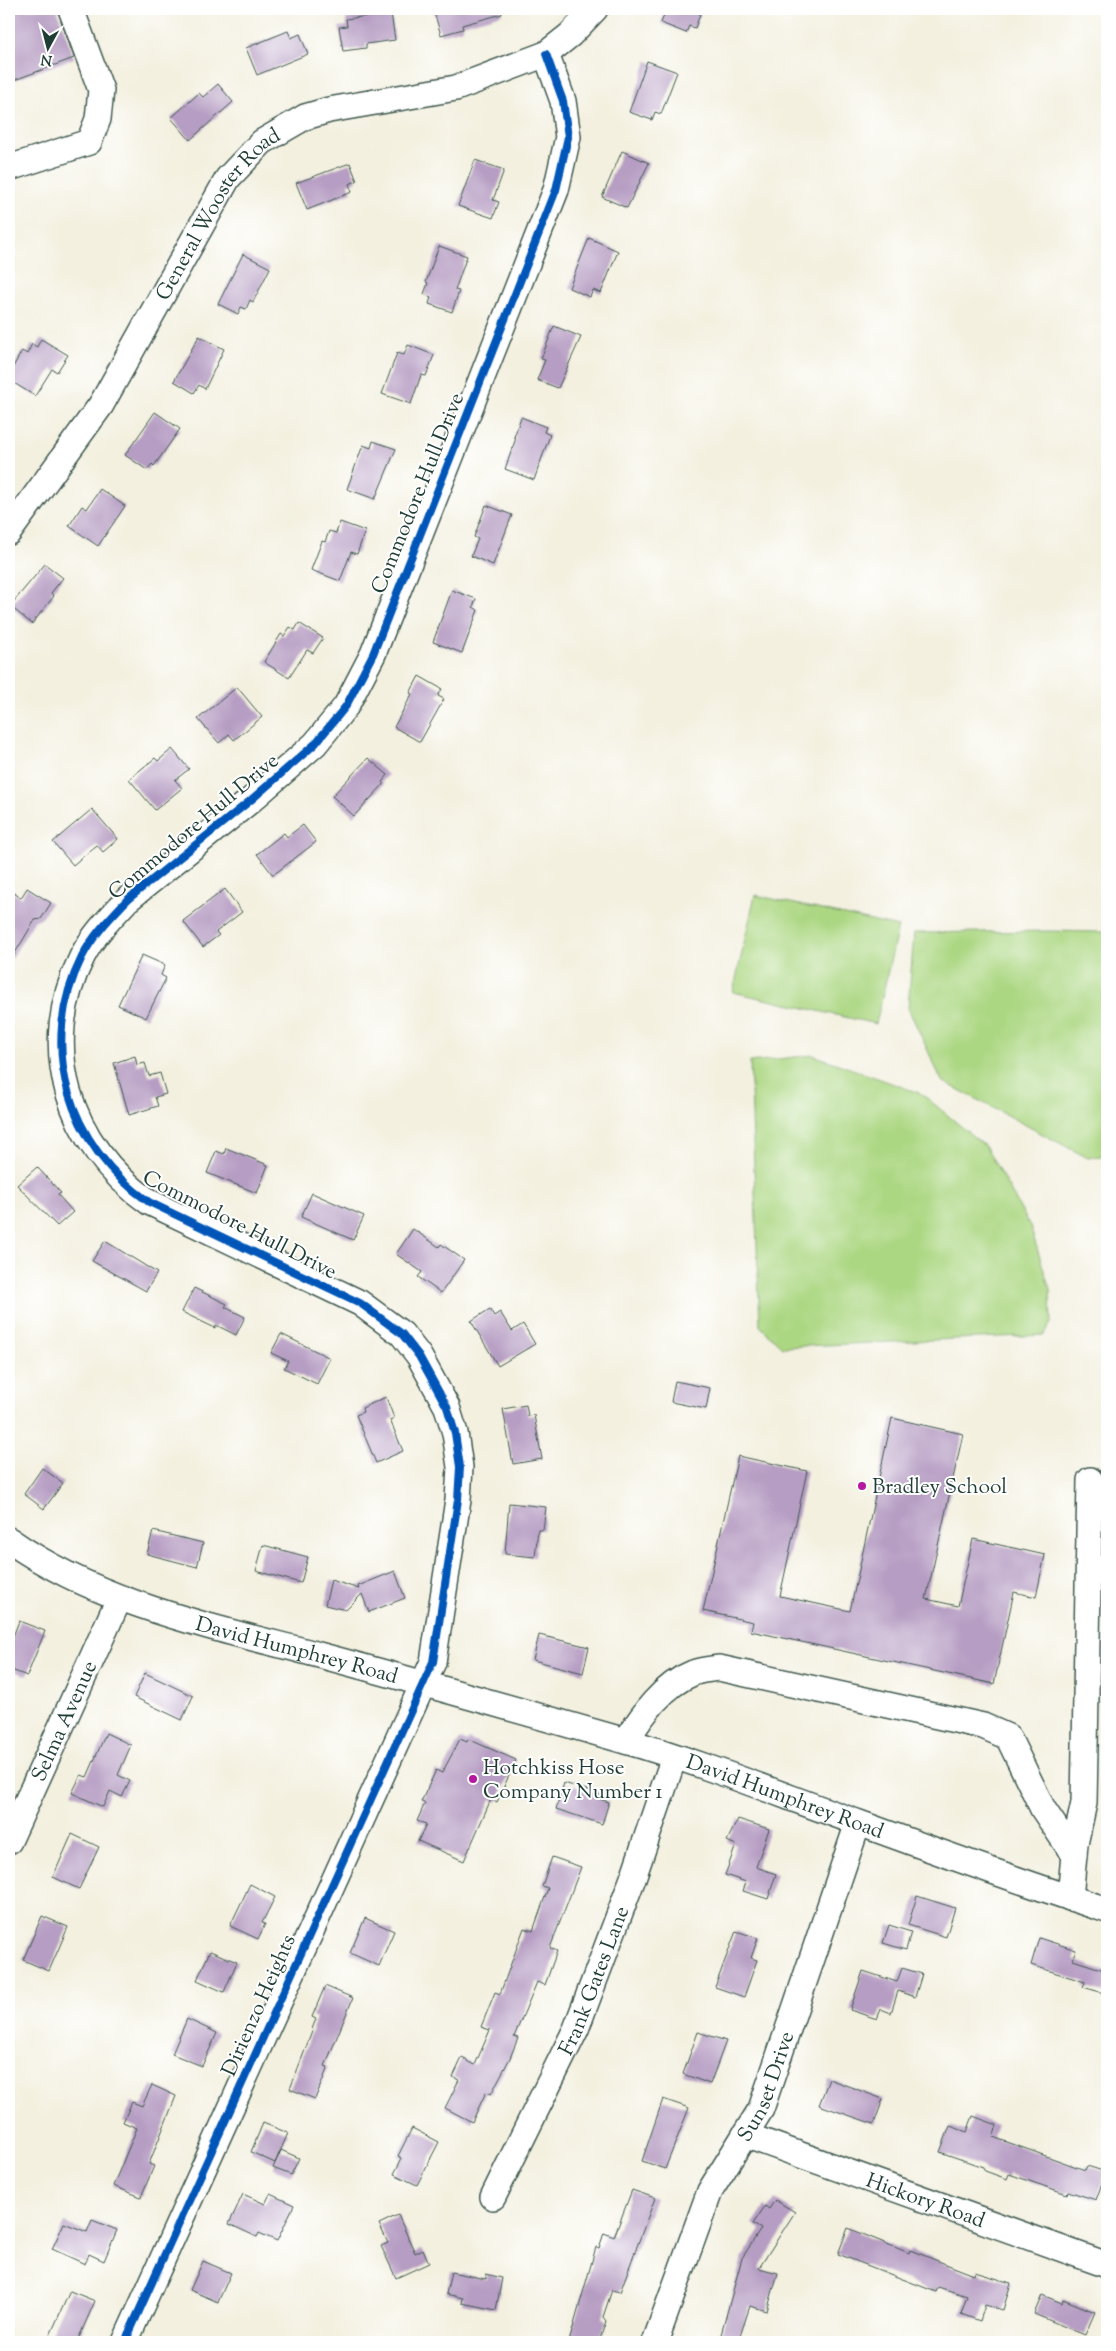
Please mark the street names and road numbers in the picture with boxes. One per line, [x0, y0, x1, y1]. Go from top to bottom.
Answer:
street label: General Wooster Road [149, 121, 287, 307]
street label: Commodore Hull Drive [365, 389, 473, 599]
street label: Commodore Hull Drive [102, 747, 286, 908]
street label: Commodore Hull Drive [137, 1164, 341, 1288]
street label: David Humphrey Road [192, 1610, 401, 1693]
street label: Selma Avenue [25, 1656, 106, 1787]
street label: David Humphrey Road [682, 1748, 888, 1848]
street label: Frank Gates Lane [552, 1902, 638, 2061]
street label: Dirienzo Heights [215, 1930, 305, 2082]
street label: Sunset Drive [731, 2028, 803, 2148]
street label: Hickory Road [861, 2167, 989, 2237]

